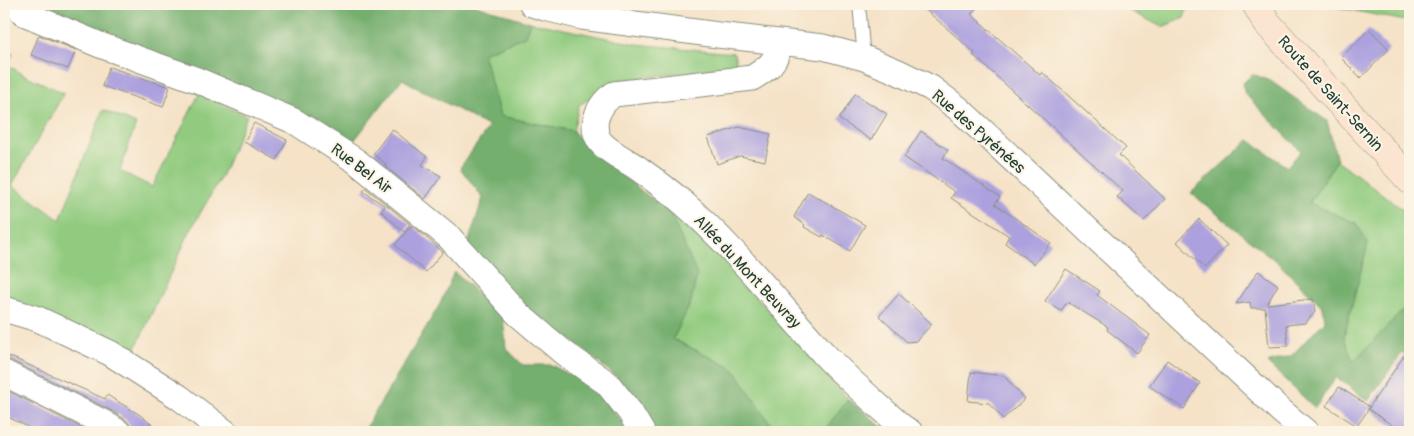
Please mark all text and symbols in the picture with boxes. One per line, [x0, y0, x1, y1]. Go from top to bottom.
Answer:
street label: Route de Saint-Sernin [1273, 32, 1387, 156]
street label: Rue des Pyrénées [927, 86, 1029, 178]
street label: Rue Bel Air [327, 139, 396, 199]
street label: Allée du Mont Beuvray [689, 211, 805, 333]

